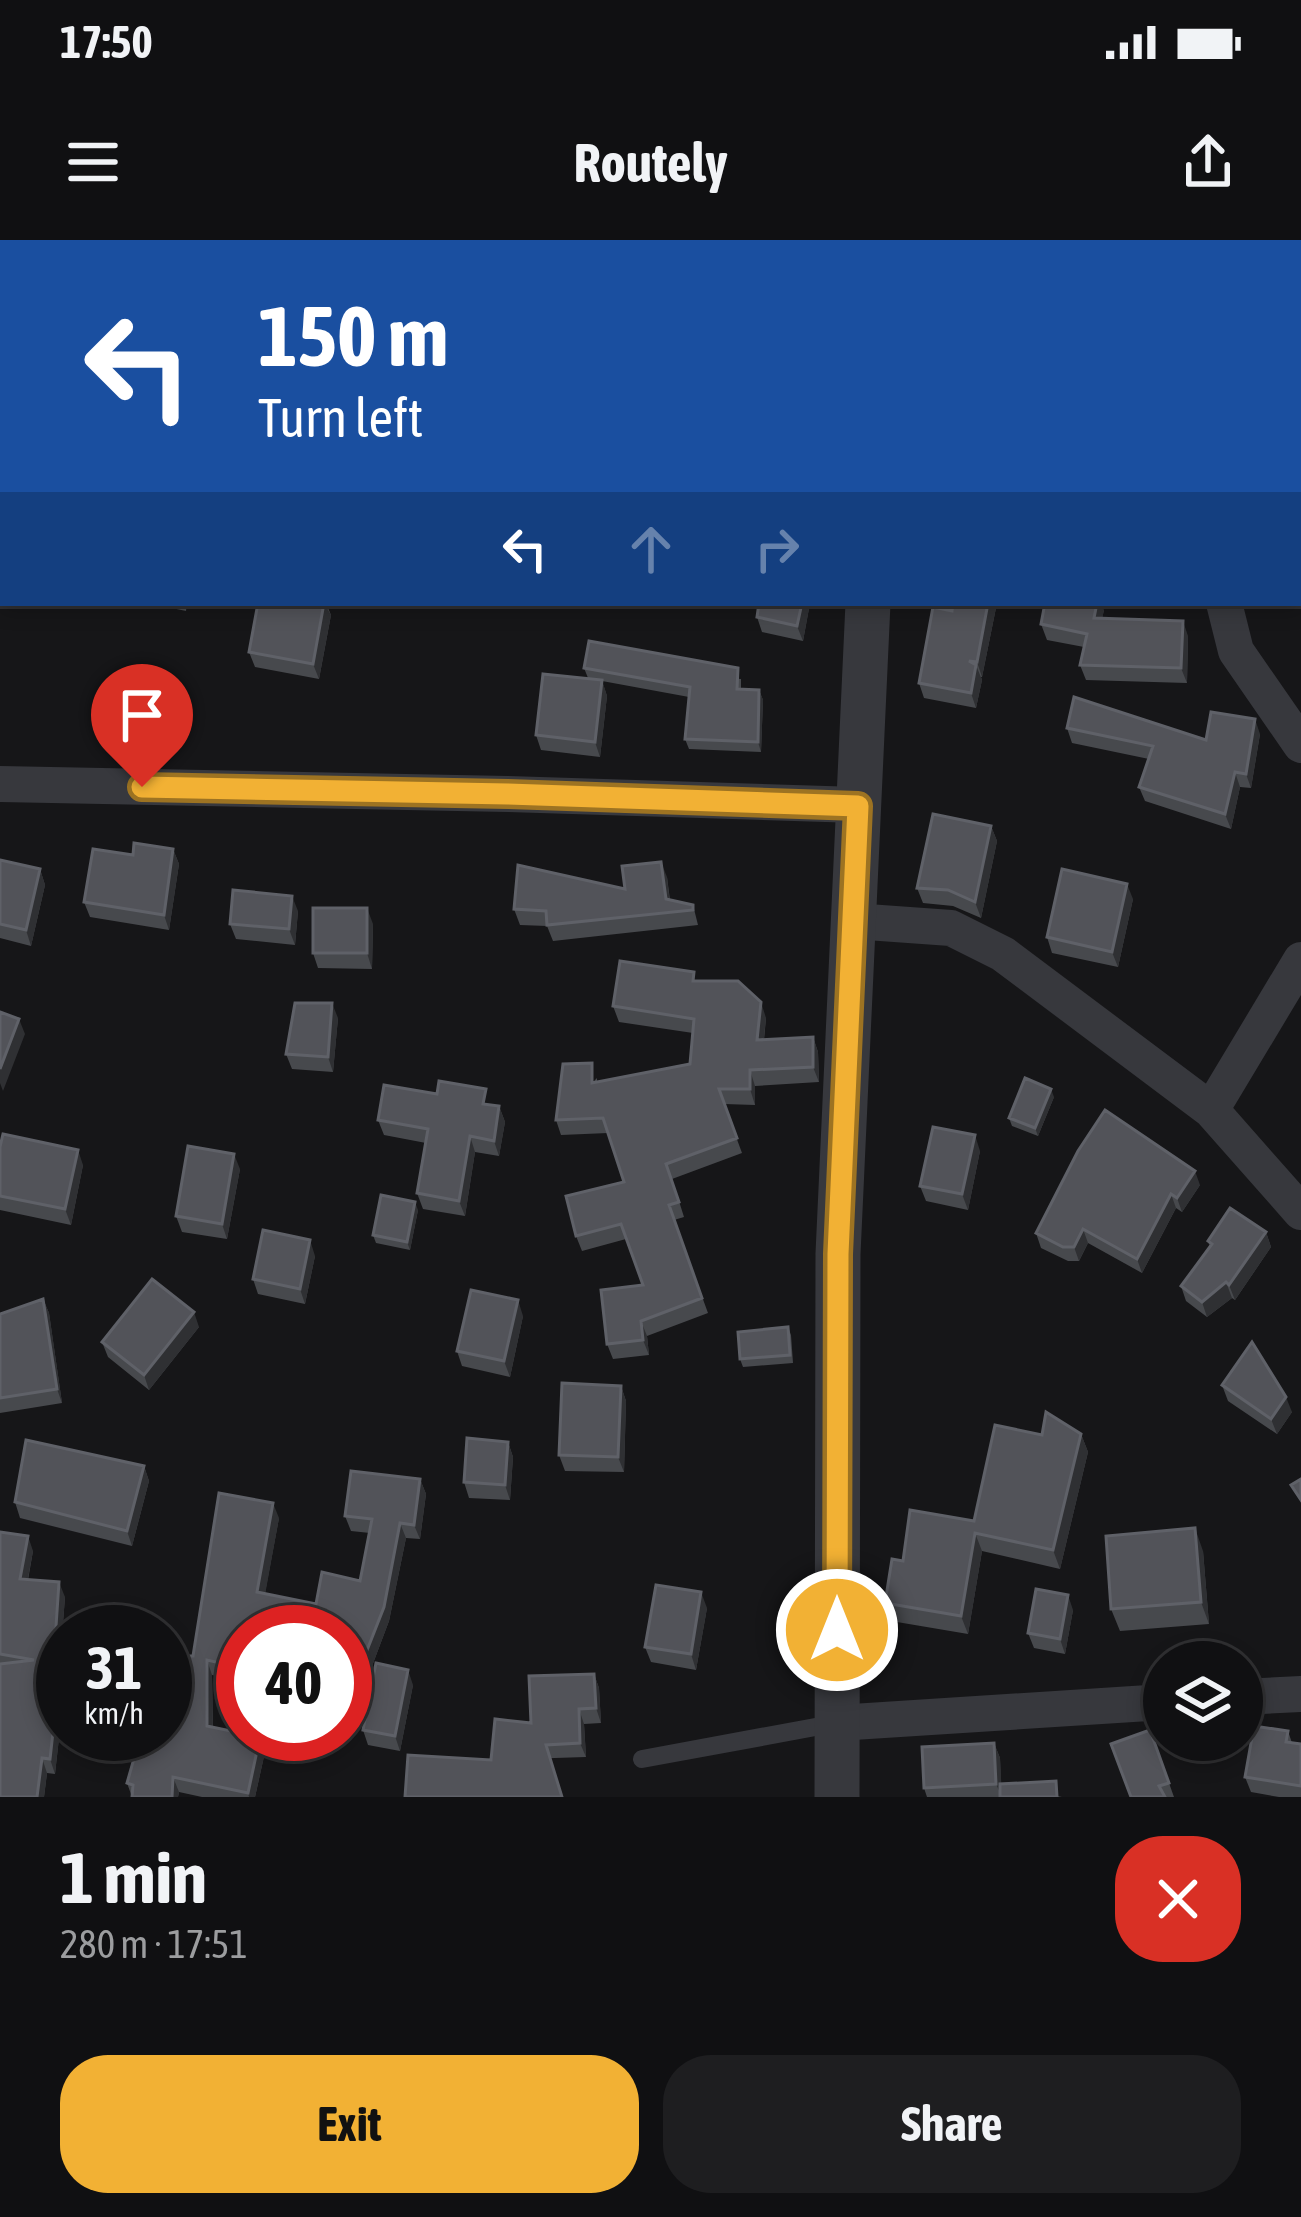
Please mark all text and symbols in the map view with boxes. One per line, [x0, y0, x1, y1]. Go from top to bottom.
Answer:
text: 17:50 [60, 16, 153, 68]
icon: menu [60, 129, 126, 195]
icon: share [1175, 129, 1241, 195]
text: Routely [573, 132, 728, 193]
icon: left [60, 288, 216, 444]
text: 150 m [258, 288, 448, 384]
text: Turn left [258, 387, 423, 448]
icon: left [492, 516, 558, 582]
icon: ahead [618, 516, 684, 582]
icon: right [744, 516, 810, 582]
pin [91, 664, 193, 787]
icon: arrive [109, 682, 175, 748]
position arrow [774, 1567, 900, 1693]
speed limit sign: 40 [216, 1605, 372, 1761]
text: 31 [86, 1633, 142, 1702]
map controls [1143, 1641, 1263, 1761]
button: layers [1143, 1641, 1263, 1761]
text: km/h [84, 1696, 144, 1730]
text: 1 min [60, 1836, 207, 1918]
button: close [1115, 1836, 1241, 1962]
text: 280 m · 17:51 [60, 1922, 248, 1966]
button: Exit [60, 2055, 639, 2193]
button: Share [663, 2055, 1241, 2193]

